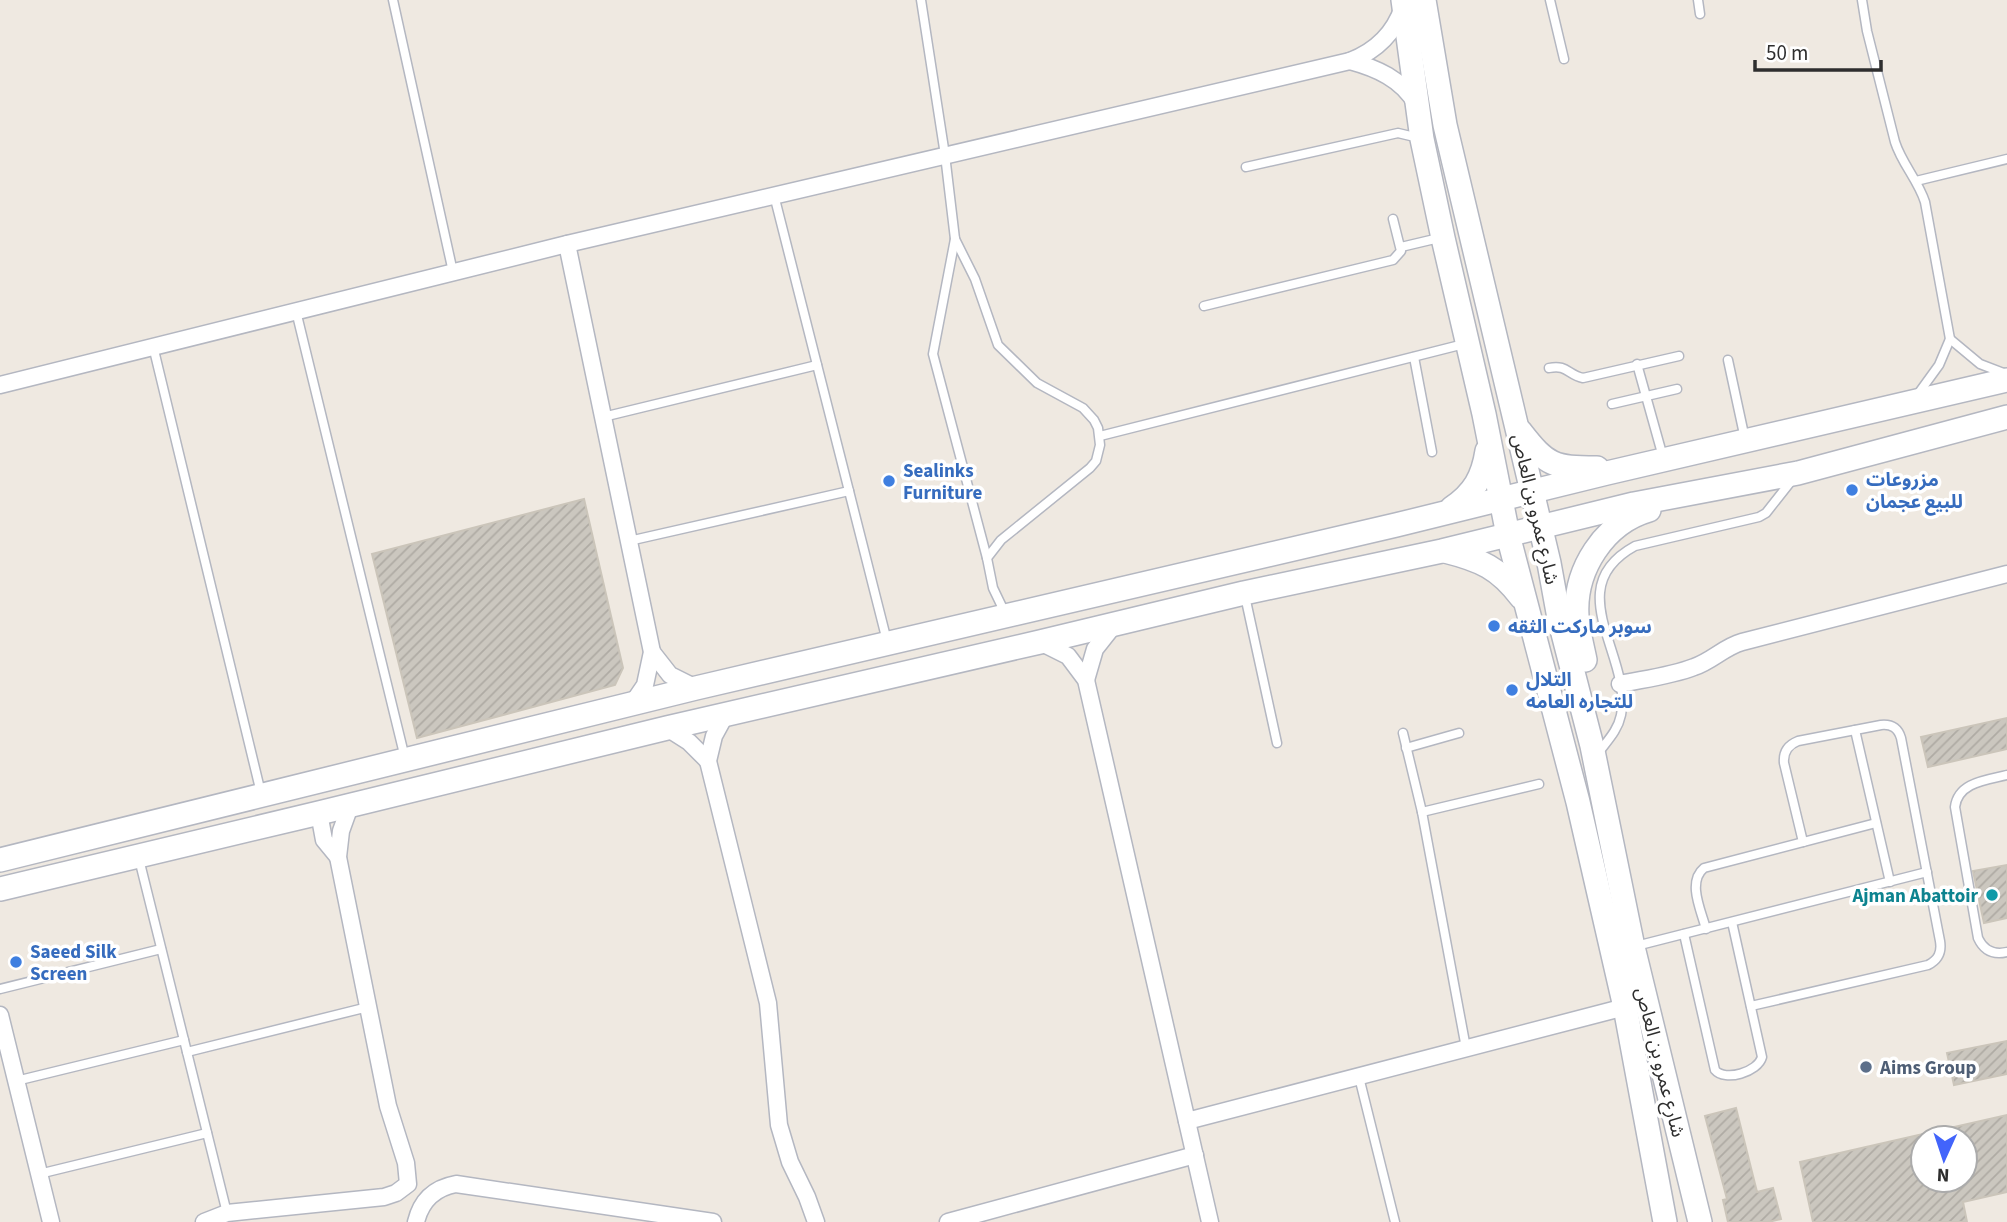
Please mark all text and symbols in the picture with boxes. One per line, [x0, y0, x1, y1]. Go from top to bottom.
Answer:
scale bar [1755, 28, 1881, 72]
text: 50 m [1766, 38, 1808, 68]
street label: شارع عمرو بن العاص [1504, 431, 1565, 587]
place label: Sealinks Furniture [903, 458, 983, 507]
place label: مزروعات للبيع عجمان [1866, 467, 1963, 516]
marker: Sealinks Furniture [881, 473, 897, 489]
marker: مزروعات للبيع عجمان [1844, 482, 1860, 498]
place label: سوبر ماركت الثقه [1508, 614, 1652, 641]
marker: سوبر ماركت الثقه [1486, 618, 1502, 634]
place label: التلال للتجاره العامه [1526, 667, 1633, 716]
marker: التلال للتجاره العامه [1504, 682, 1520, 698]
place label: Ajman Abattoir [1851, 883, 1978, 910]
marker: Ajman Abattoir [1984, 887, 2000, 903]
place label: Saeed Silk Screen [30, 939, 117, 988]
marker: Saeed Silk Screen [8, 954, 24, 970]
street label: شارع عمرو بن العاص [1628, 985, 1691, 1140]
place label: Aims Group [1879, 1055, 1976, 1082]
marker: Aims Group [1858, 1059, 1874, 1075]
north arrow [1909, 1124, 1979, 1194]
text: N [1936, 1161, 1950, 1188]

